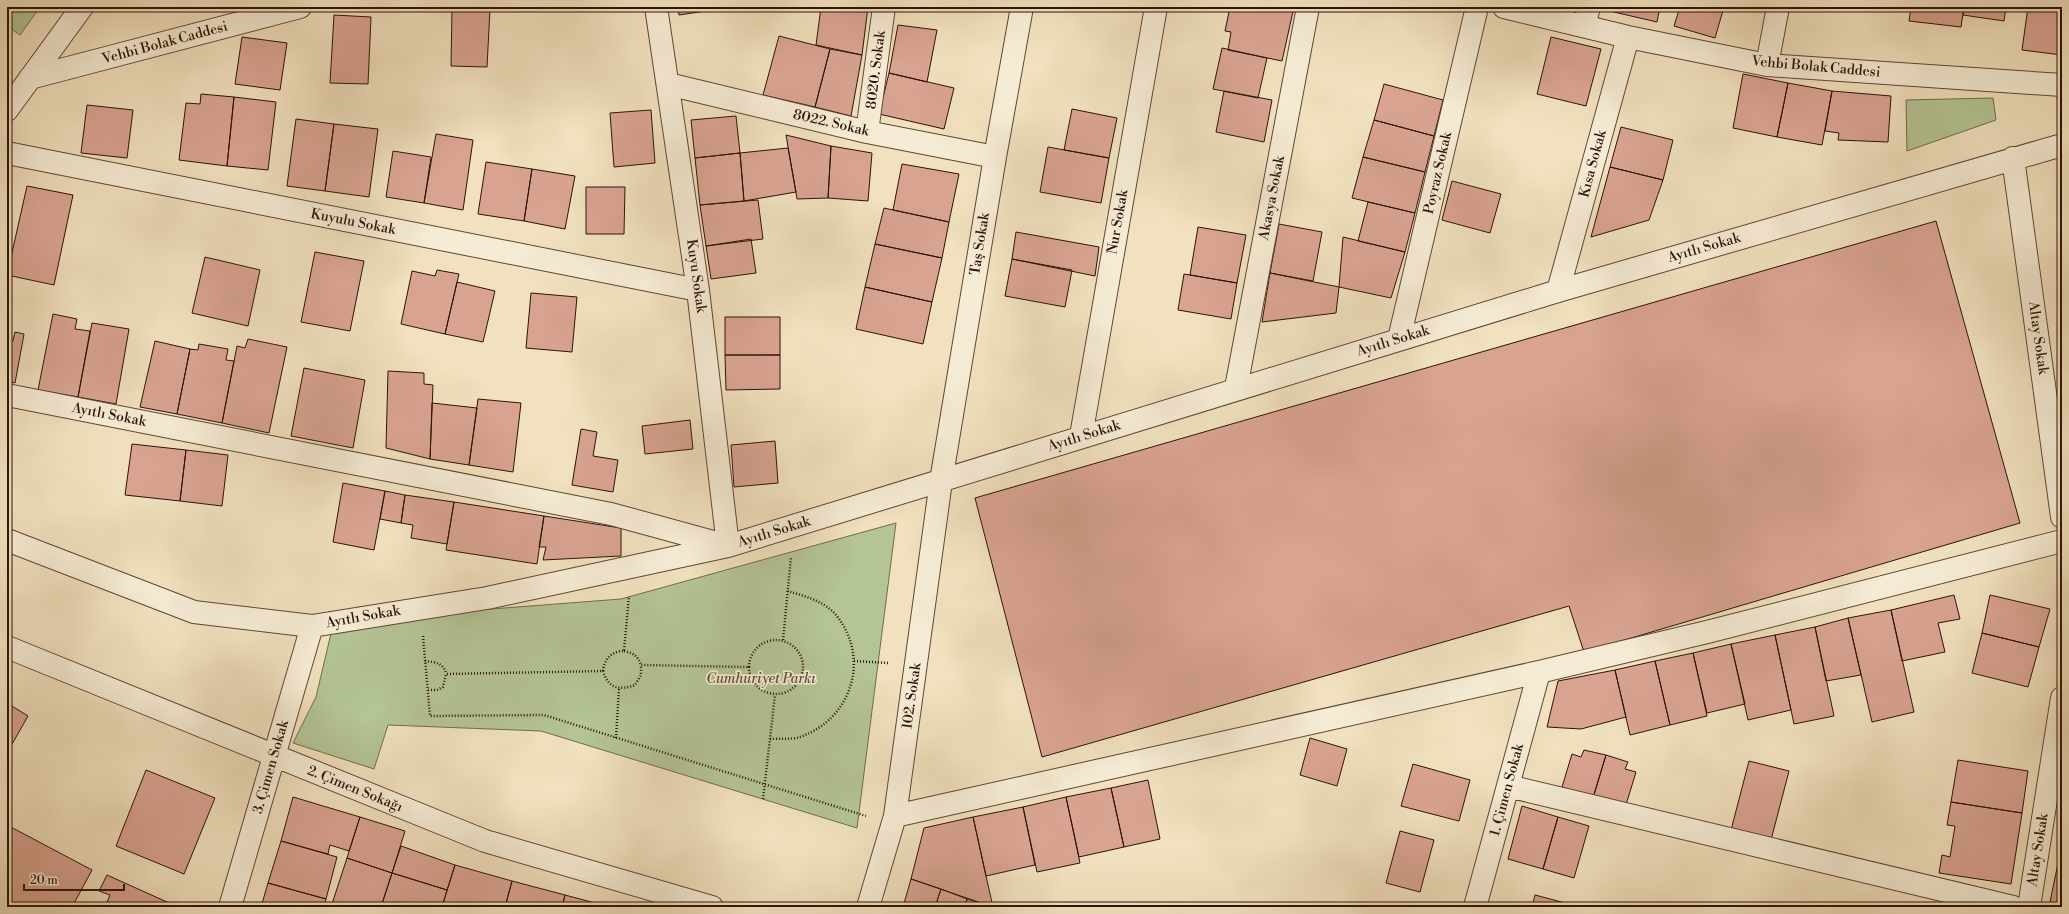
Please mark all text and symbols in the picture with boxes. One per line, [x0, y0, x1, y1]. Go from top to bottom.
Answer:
street label: Vehbi Bolak Caddesi [99, 17, 230, 69]
street label: 8020. Sokak [862, 29, 890, 110]
street label: Vehbi Bolak Caddesi [1750, 52, 1882, 82]
street label: 8022. Sokak [791, 105, 872, 141]
street label: Kısa Sokak [1575, 128, 1611, 200]
street label: Poyraz Sokak [1420, 130, 1456, 216]
street label: Akasya Sokak [1255, 154, 1289, 243]
street label: Nur Sokak [1103, 188, 1133, 256]
street label: Kuyulu Sokak [309, 205, 398, 239]
street label: Taş Sokak [966, 211, 994, 277]
street label: Ayıtlı Sokak [1664, 229, 1743, 267]
street label: Kuyu Sokak [682, 238, 710, 315]
street label: Altay Sokak [2024, 299, 2052, 376]
street label: Ayıtlı Sokak [1354, 321, 1432, 361]
street label: Ayıtlı Sokak [69, 399, 148, 431]
street label: Ayıtlı Sokak [1045, 416, 1123, 456]
street label: Ayıtlı Sokak [735, 512, 813, 552]
street label: Ayıtlı Sokak [323, 601, 402, 633]
street label: 102. Sokak [898, 661, 926, 730]
park label: Cumhuriyet Parkı [706, 670, 816, 688]
street label: 3. Çimen Sokak [249, 717, 293, 816]
street label: 1. Çimen Sokak [1486, 741, 1528, 838]
street label: 2. Çimen Sokağı [305, 762, 406, 816]
street label: Altay Sokak [2023, 812, 2053, 889]
scale bar [24, 866, 124, 892]
text: 20 m [30, 873, 58, 888]

